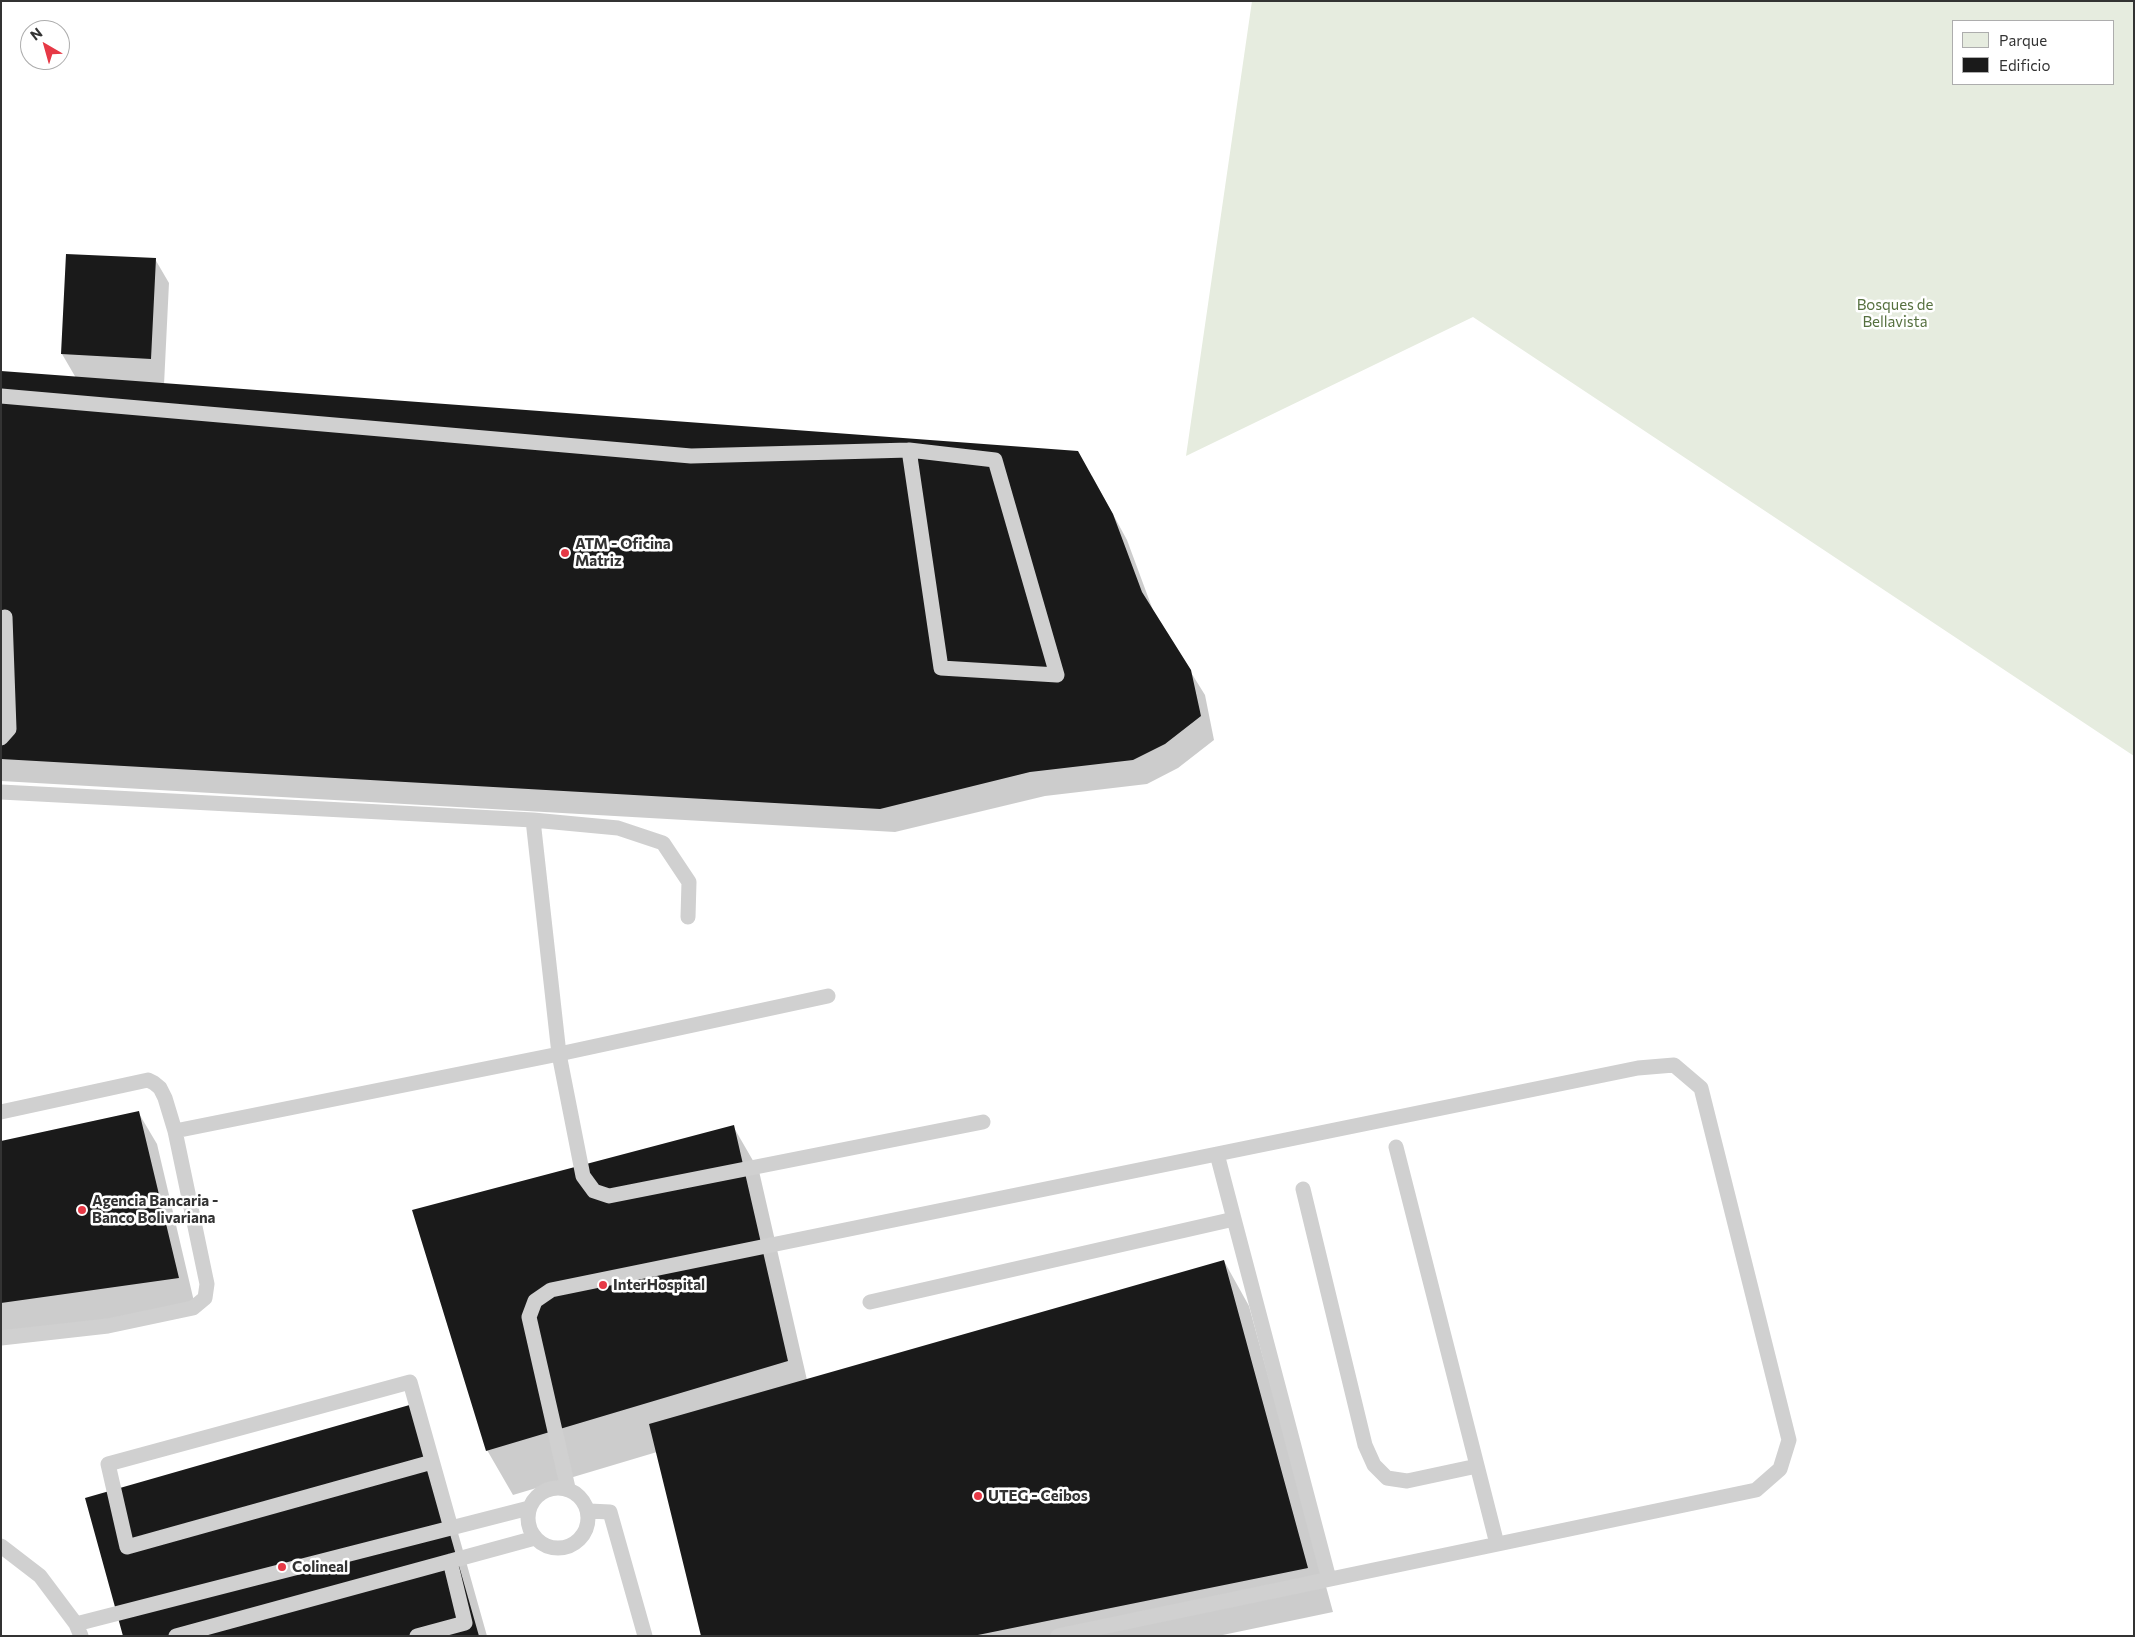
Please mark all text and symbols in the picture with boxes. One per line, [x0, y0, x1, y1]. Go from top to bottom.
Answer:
north arrow [20, 20, 70, 70]
legend [1952, 20, 2115, 85]
text: N [27, 24, 45, 44]
text: Parque [1999, 31, 2047, 49]
text: Edificio [1999, 56, 2050, 74]
park label: Bosques de Bellavista [1857, 296, 1933, 331]
place label: ATM - Oficina Matriz [575, 535, 671, 570]
marker: ATM - Oficina Matriz [559, 547, 571, 559]
place label: Agencia Bancaria - Banco Bolivariana [92, 1192, 218, 1227]
marker: Agencia Bancaria - Banco Bolivariana [76, 1204, 88, 1216]
place label: InterHospital [613, 1276, 705, 1294]
marker: InterHospital [597, 1279, 609, 1291]
place label: UTEG - Ceibos [988, 1487, 1088, 1505]
marker: UTEG - Ceibos [972, 1490, 984, 1502]
place label: Colineal [292, 1558, 348, 1576]
marker: Colineal [276, 1561, 288, 1573]

